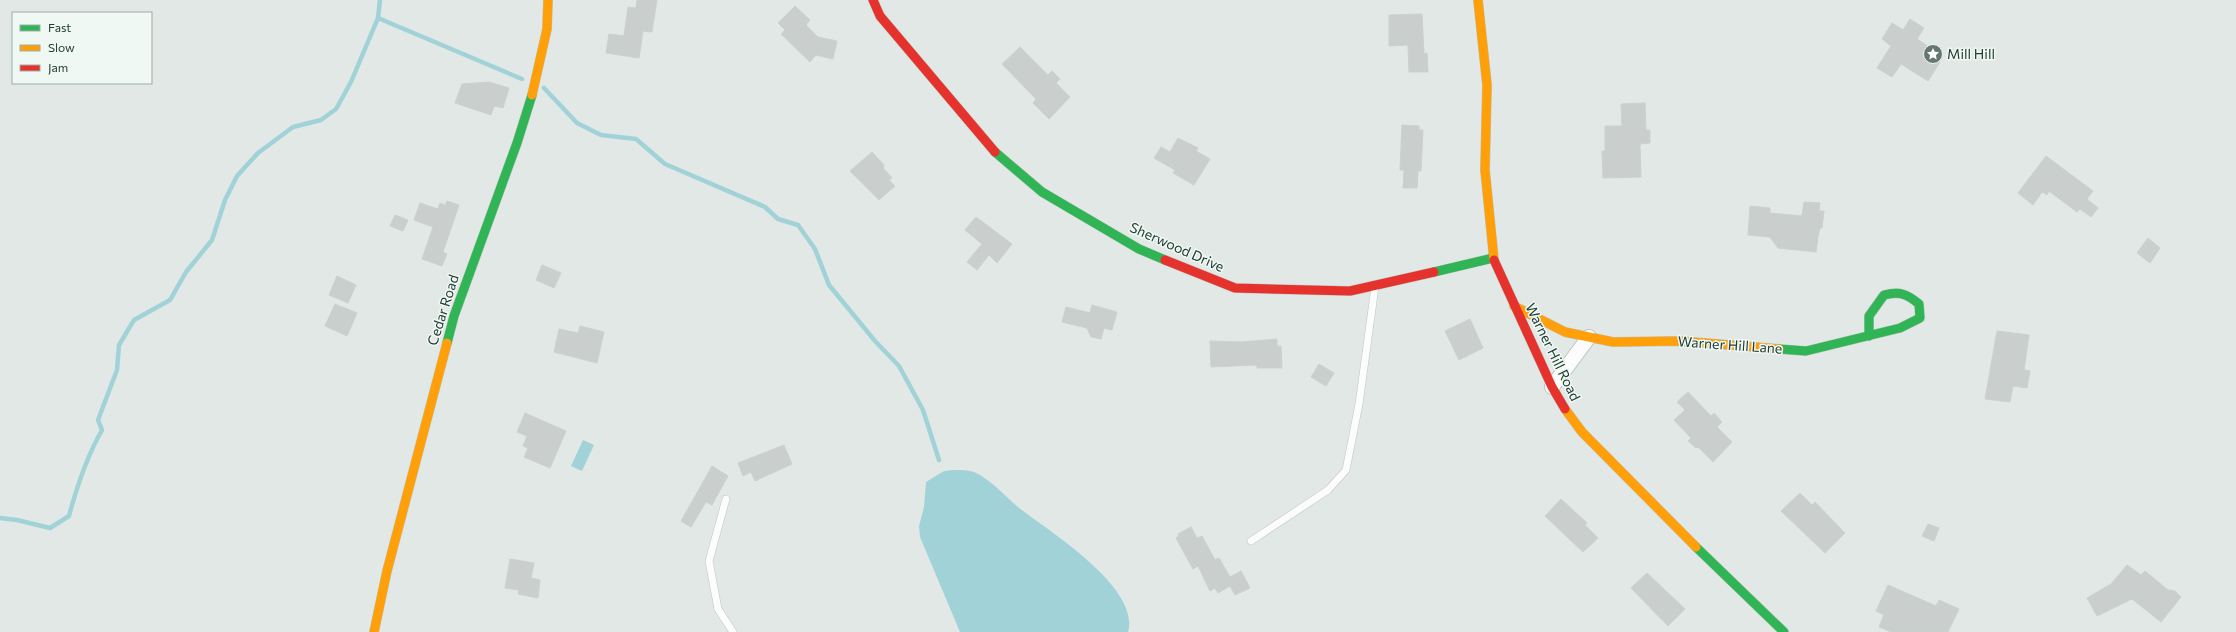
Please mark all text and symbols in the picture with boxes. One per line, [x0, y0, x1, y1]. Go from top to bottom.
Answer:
legend [12, 12, 152, 84]
text: Fast [48, 20, 71, 34]
text: Slow [48, 40, 75, 54]
place icon: Mill Hill [1922, 43, 1944, 65]
place label: Mill Hill [1947, 45, 1995, 62]
text: Jam [48, 60, 68, 75]
street label: Sherwood Drive [1127, 218, 1227, 275]
street label: Cedar Road [423, 272, 462, 347]
street label: Warner Hill Road [1522, 300, 1584, 403]
street label: Warner Hill Lane [1677, 332, 1783, 357]

